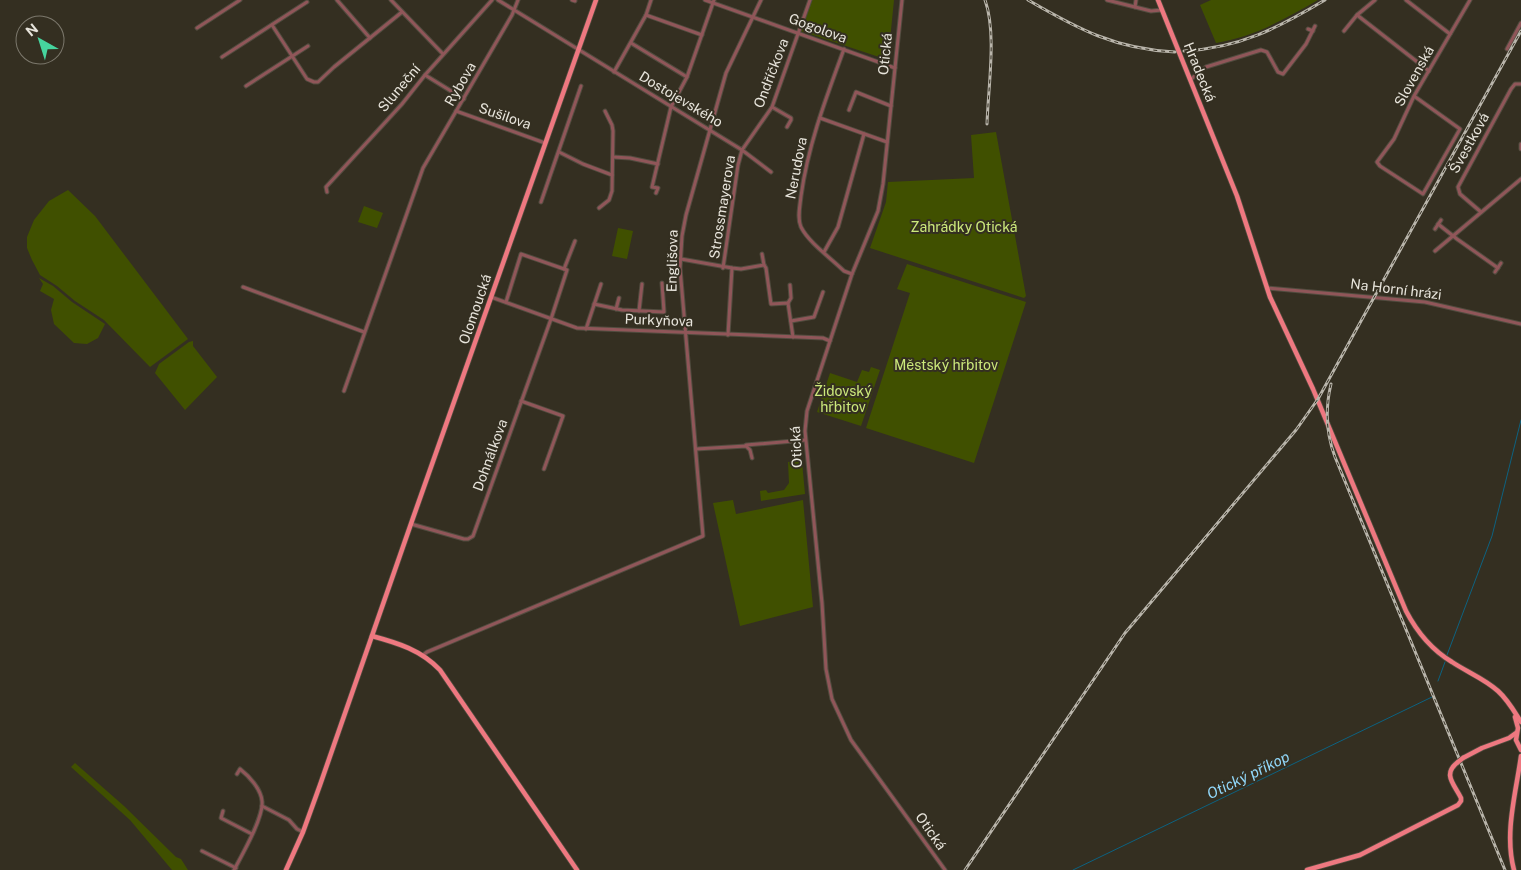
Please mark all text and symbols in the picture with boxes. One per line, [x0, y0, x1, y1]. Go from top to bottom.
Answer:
street label: Gogolova [787, 10, 849, 46]
north arrow [15, 15, 65, 65]
text: N [23, 20, 41, 40]
street label: Otická [875, 32, 895, 76]
street label: Ondříčkova [750, 36, 792, 110]
street label: Hradecká [1181, 40, 1219, 104]
street label: Slovenská [1391, 43, 1437, 109]
street label: Rybova [441, 59, 479, 109]
street label: Sluneční [375, 61, 424, 115]
street label: Dostojevského [636, 68, 726, 130]
street label: Sušilova [477, 100, 533, 132]
street label: Švestková [1445, 110, 1492, 176]
street label: Nerudova [782, 136, 810, 200]
street label: Strossmayerova [706, 154, 738, 260]
park label: Zahrádky Otická [910, 219, 1018, 235]
street label: Englišova [663, 230, 681, 292]
street label: Olomoucká [456, 272, 494, 346]
street label: Na Horní hrázi [1349, 275, 1443, 303]
street label: Purkyňova [624, 311, 694, 329]
park label: Městský hřbitov [894, 357, 998, 373]
park label: Židovský hřbitov [814, 382, 872, 415]
street label: Dohnálkova [470, 417, 510, 493]
street label: Otická [787, 426, 805, 468]
water label: Otický příkop [1204, 748, 1292, 802]
street label: Otická [912, 809, 950, 853]

